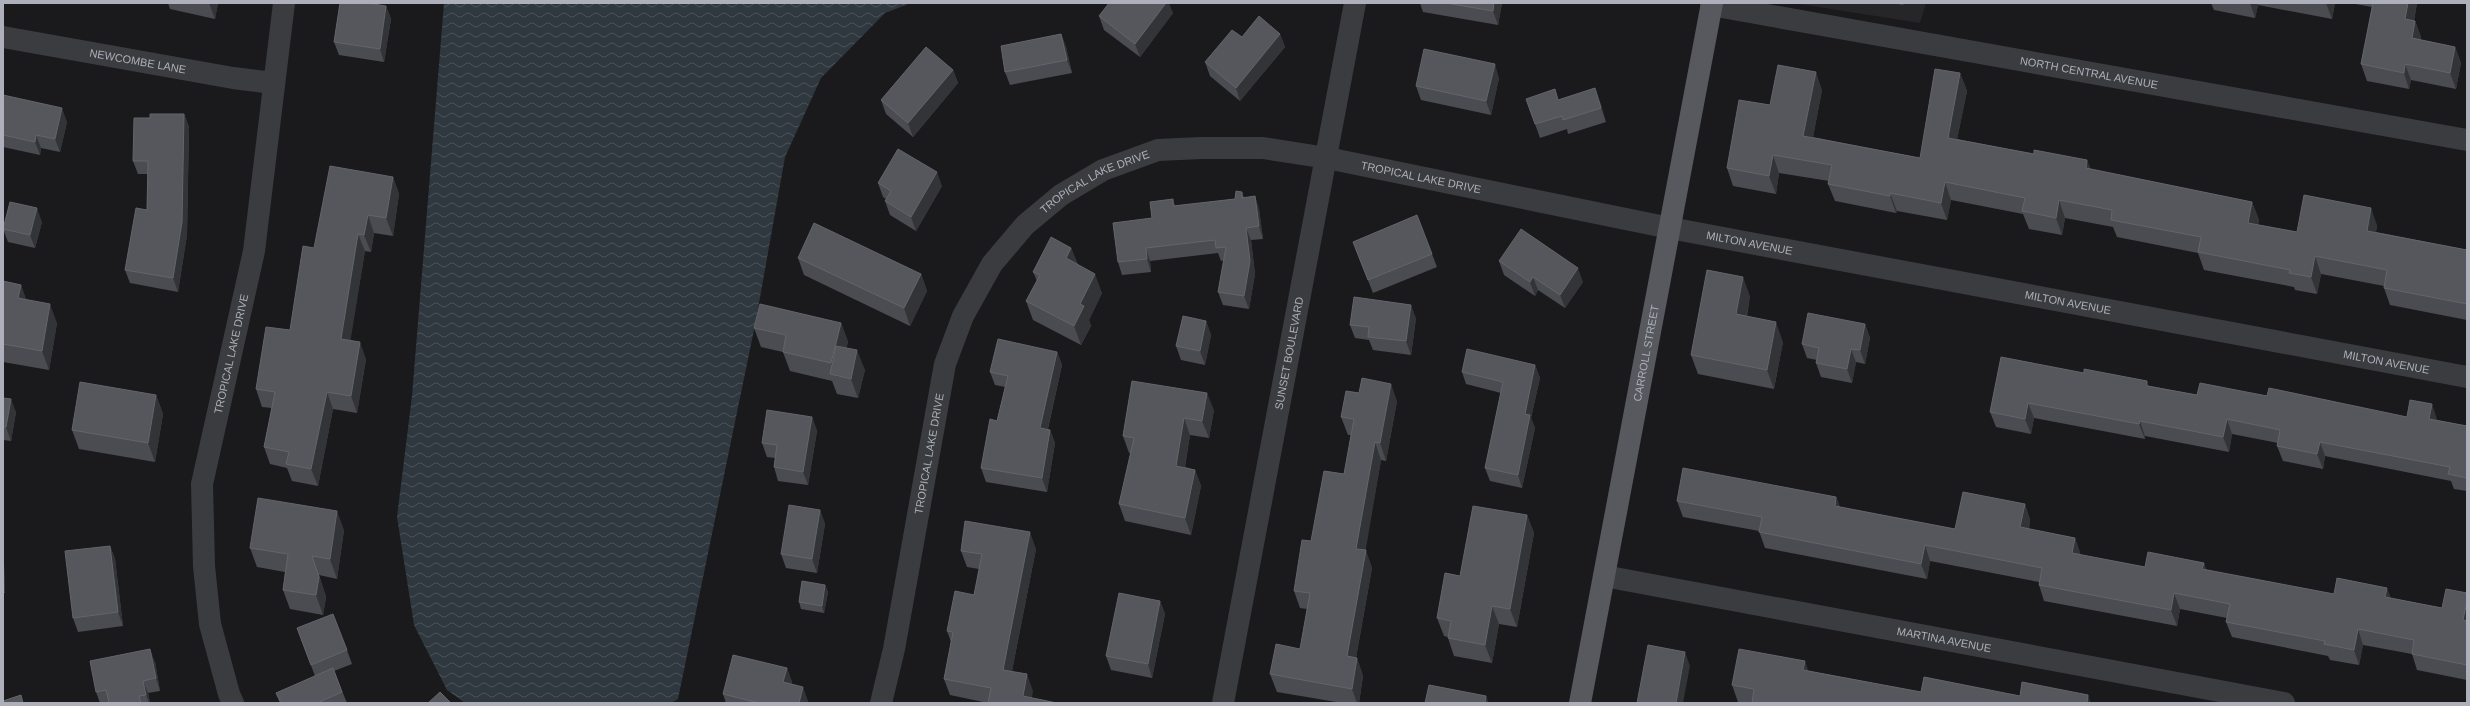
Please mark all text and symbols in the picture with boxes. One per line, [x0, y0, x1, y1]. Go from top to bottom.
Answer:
street label: NEWCOMBE LANE [89, 47, 187, 76]
street label: NORTH CENTRAL AVENUE [2019, 54, 2159, 91]
street label: TROPICAL LAKE DRIVE [1038, 148, 1151, 216]
street label: TROPICAL LAKE DRIVE [1360, 159, 1482, 195]
street label: MILTON AVENUE [1705, 229, 1794, 257]
street label: MILTON AVENUE [2024, 288, 2112, 316]
street label: TROPICAL LAKE DRIVE [212, 293, 250, 415]
street label: SUNSET BOULEVARD [1272, 296, 1305, 411]
street label: CARROLL STREET [1631, 304, 1661, 402]
street label: MILTON AVENUE [2342, 348, 2431, 376]
street label: TROPICAL LAKE DRIVE [912, 392, 946, 515]
street label: MARTINA AVENUE [1896, 625, 1992, 654]

